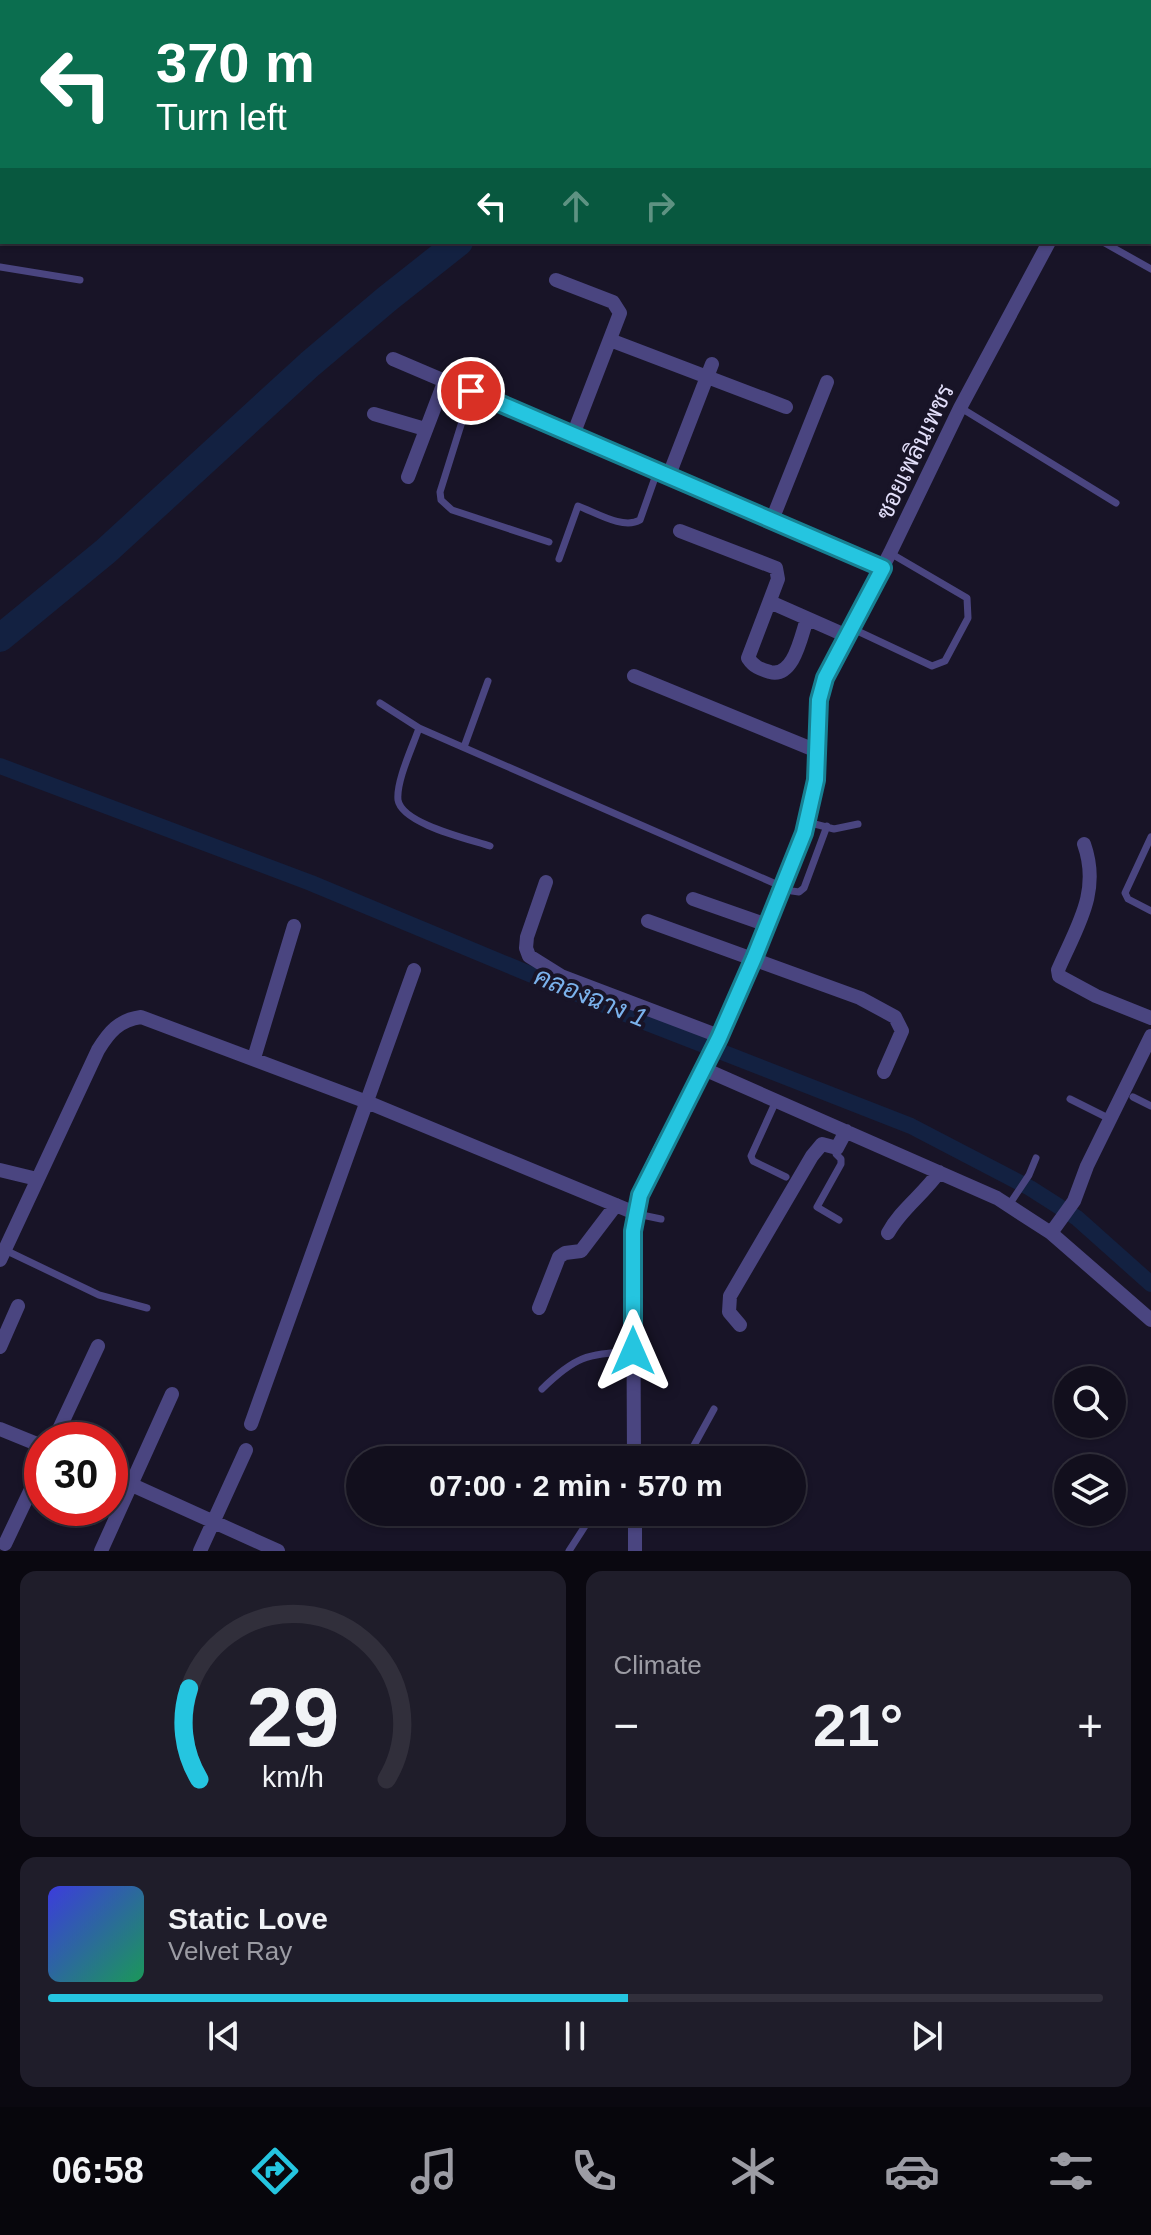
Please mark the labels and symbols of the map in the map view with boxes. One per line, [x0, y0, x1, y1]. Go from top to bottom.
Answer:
pin [437, 357, 505, 425]
street label: ซอยเพลินเพชร [870, 380, 959, 524]
water label: คลองฉาง 1 [530, 961, 652, 1033]
position arrow [591, 1309, 675, 1393]
speed limit sign: 30 [24, 1422, 128, 1526]

